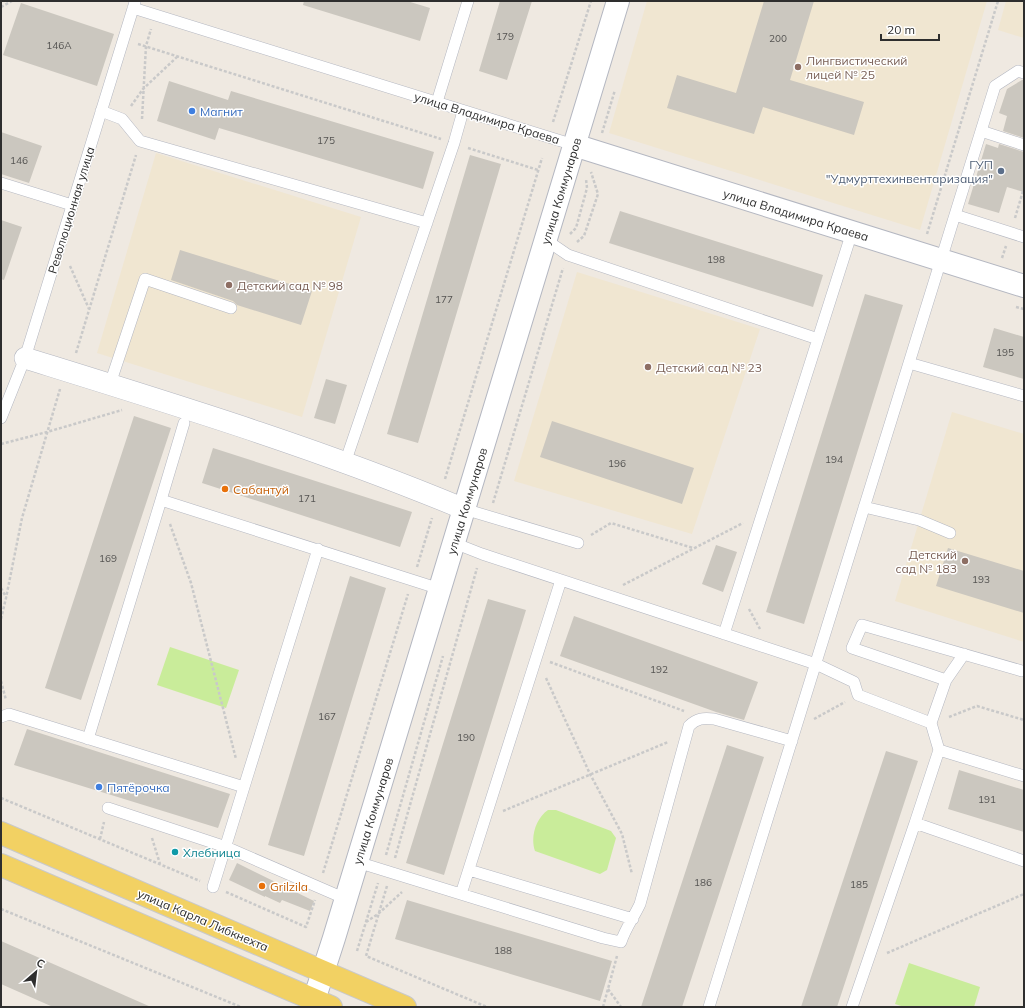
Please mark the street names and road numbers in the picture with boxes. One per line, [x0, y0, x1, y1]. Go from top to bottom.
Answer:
street label: улица Владимира Краева [412, 89, 562, 147]
street label: улица Коммунаров [538, 135, 584, 246]
street label: Революционная улица [45, 145, 97, 275]
street label: улица Владимира Краева [721, 186, 871, 244]
street label: улица Коммунаров [444, 445, 490, 556]
street label: улица Коммунаров [350, 755, 396, 866]
street label: улица Карла Либкнехта [135, 886, 271, 954]

